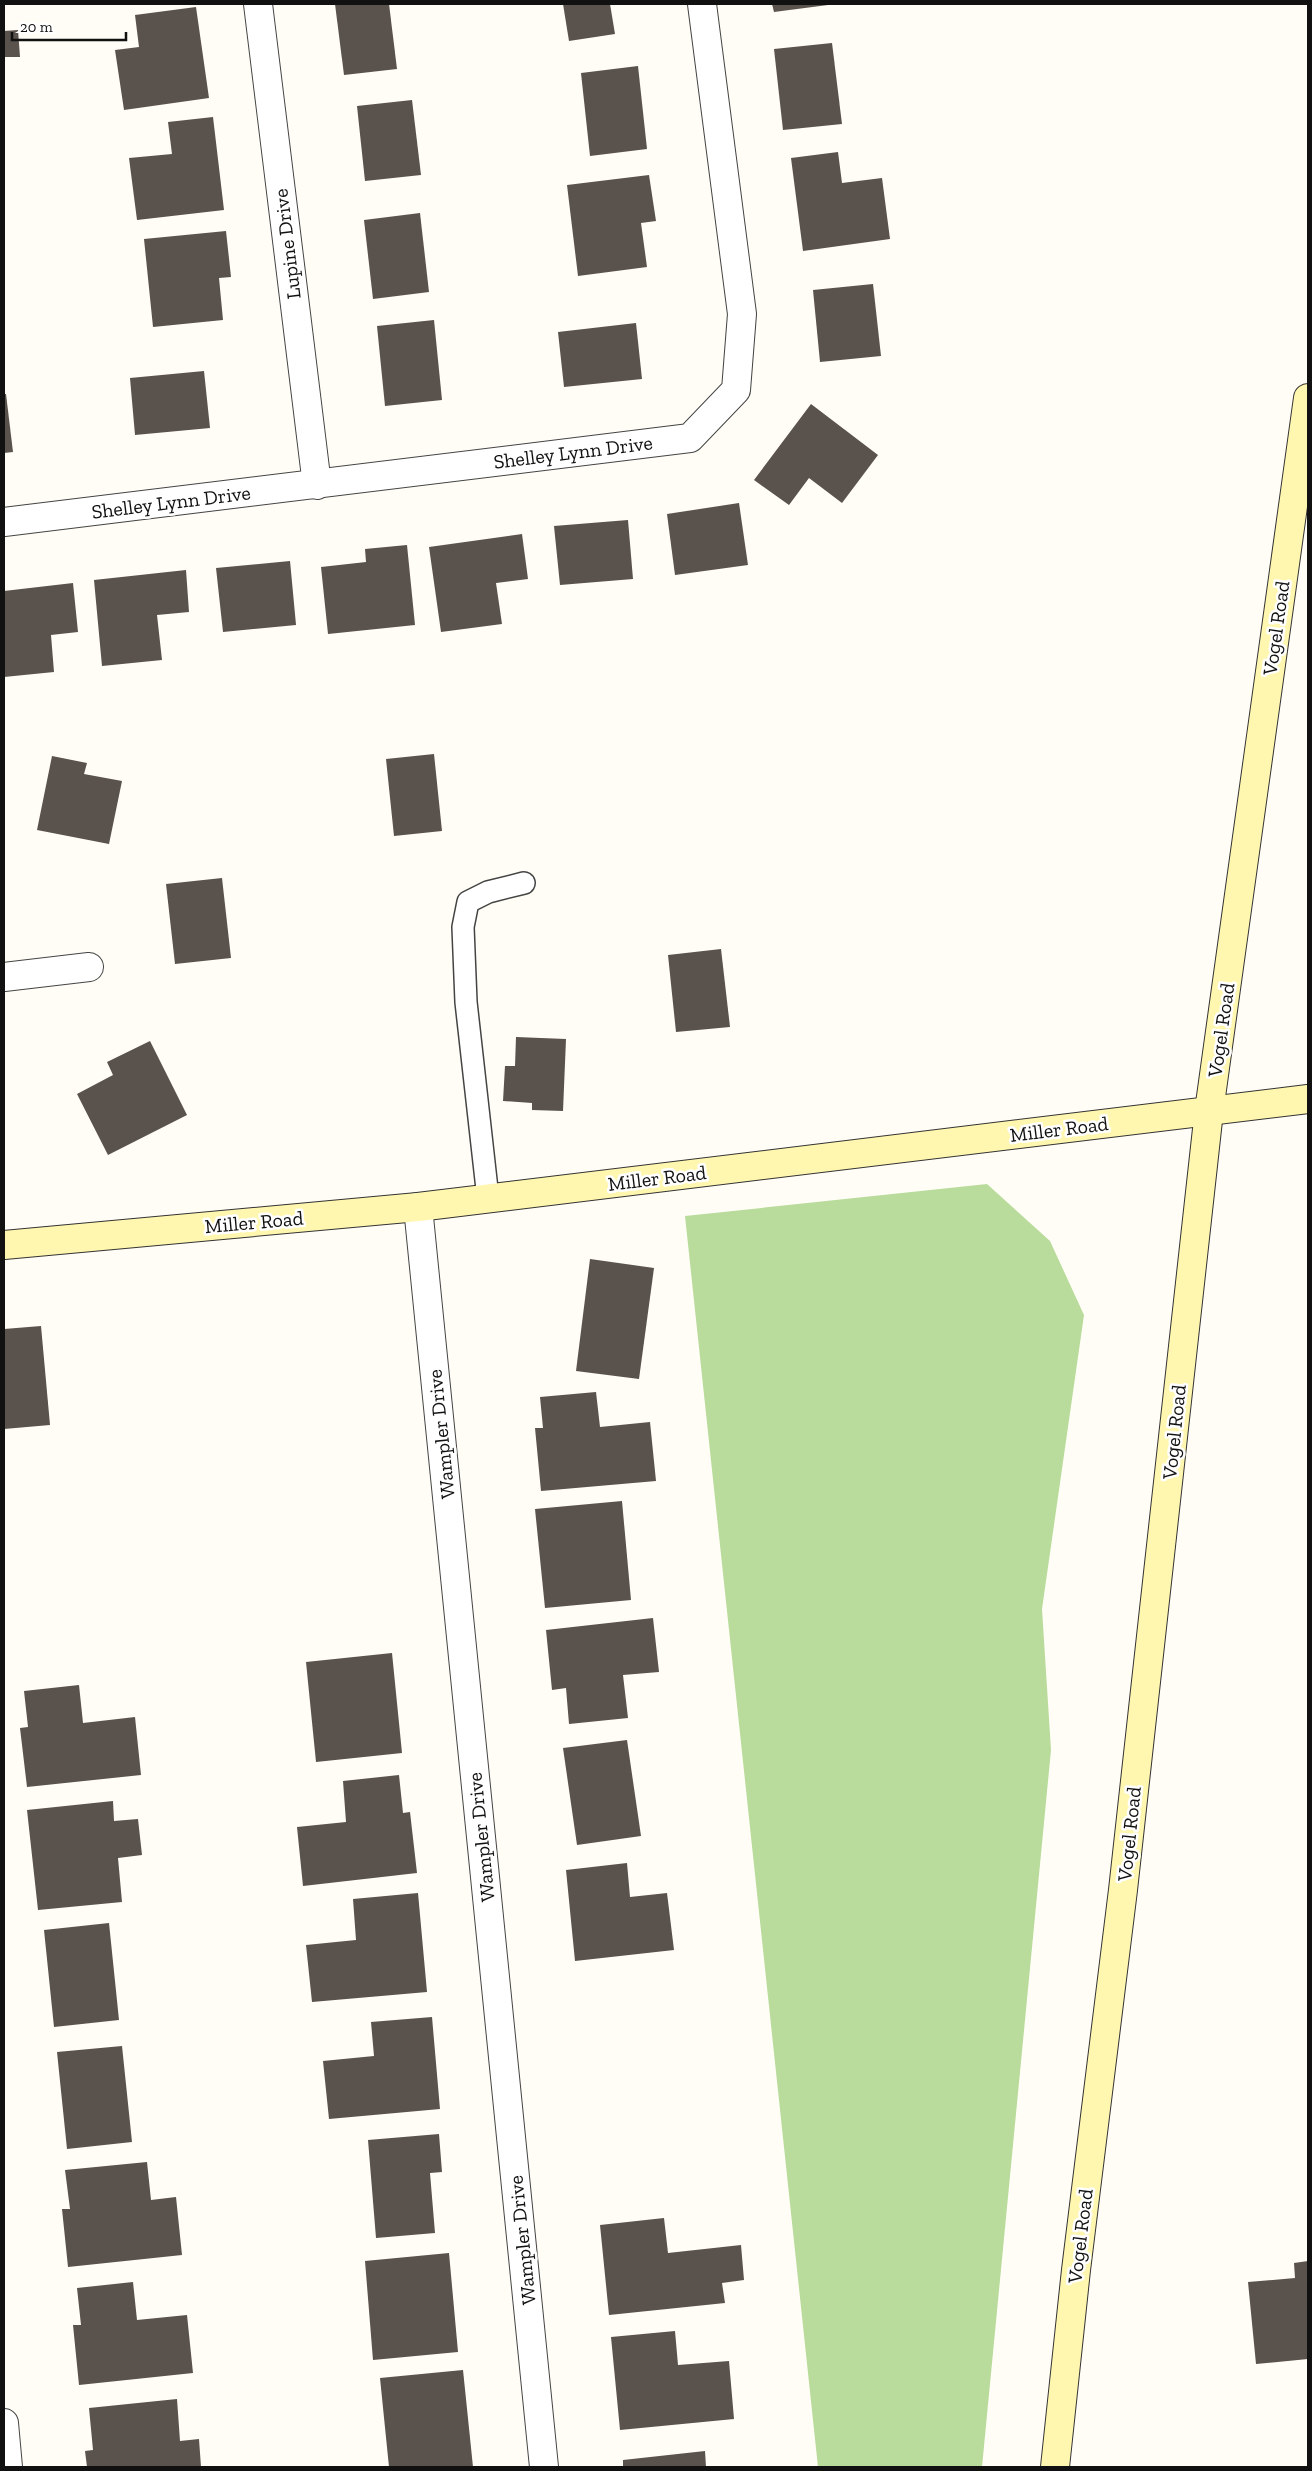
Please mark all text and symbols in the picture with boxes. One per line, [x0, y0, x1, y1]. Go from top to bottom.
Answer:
scale bar [12, 10, 126, 42]
text: 20 m [20, 18, 53, 36]
street label: Lupine Drive [268, 187, 306, 301]
street label: Shelley Lynn Drive [492, 430, 654, 474]
street label: Shelley Lynn Drive [90, 480, 252, 524]
street label: Vogel Road [1257, 579, 1295, 678]
street label: Vogel Road [1202, 981, 1240, 1080]
street label: Miller Road [1008, 1111, 1110, 1147]
street label: Miller Road [606, 1160, 708, 1196]
street label: Miller Road [204, 1206, 304, 1238]
street label: Wampler Drive [422, 1368, 460, 1500]
street label: Vogel Road [1157, 1383, 1191, 1482]
street label: Wampler Drive [462, 1771, 500, 1903]
street label: Vogel Road [1112, 1785, 1146, 1884]
street label: Wampler Drive [503, 2174, 541, 2306]
street label: Vogel Road [1062, 2187, 1098, 2286]

